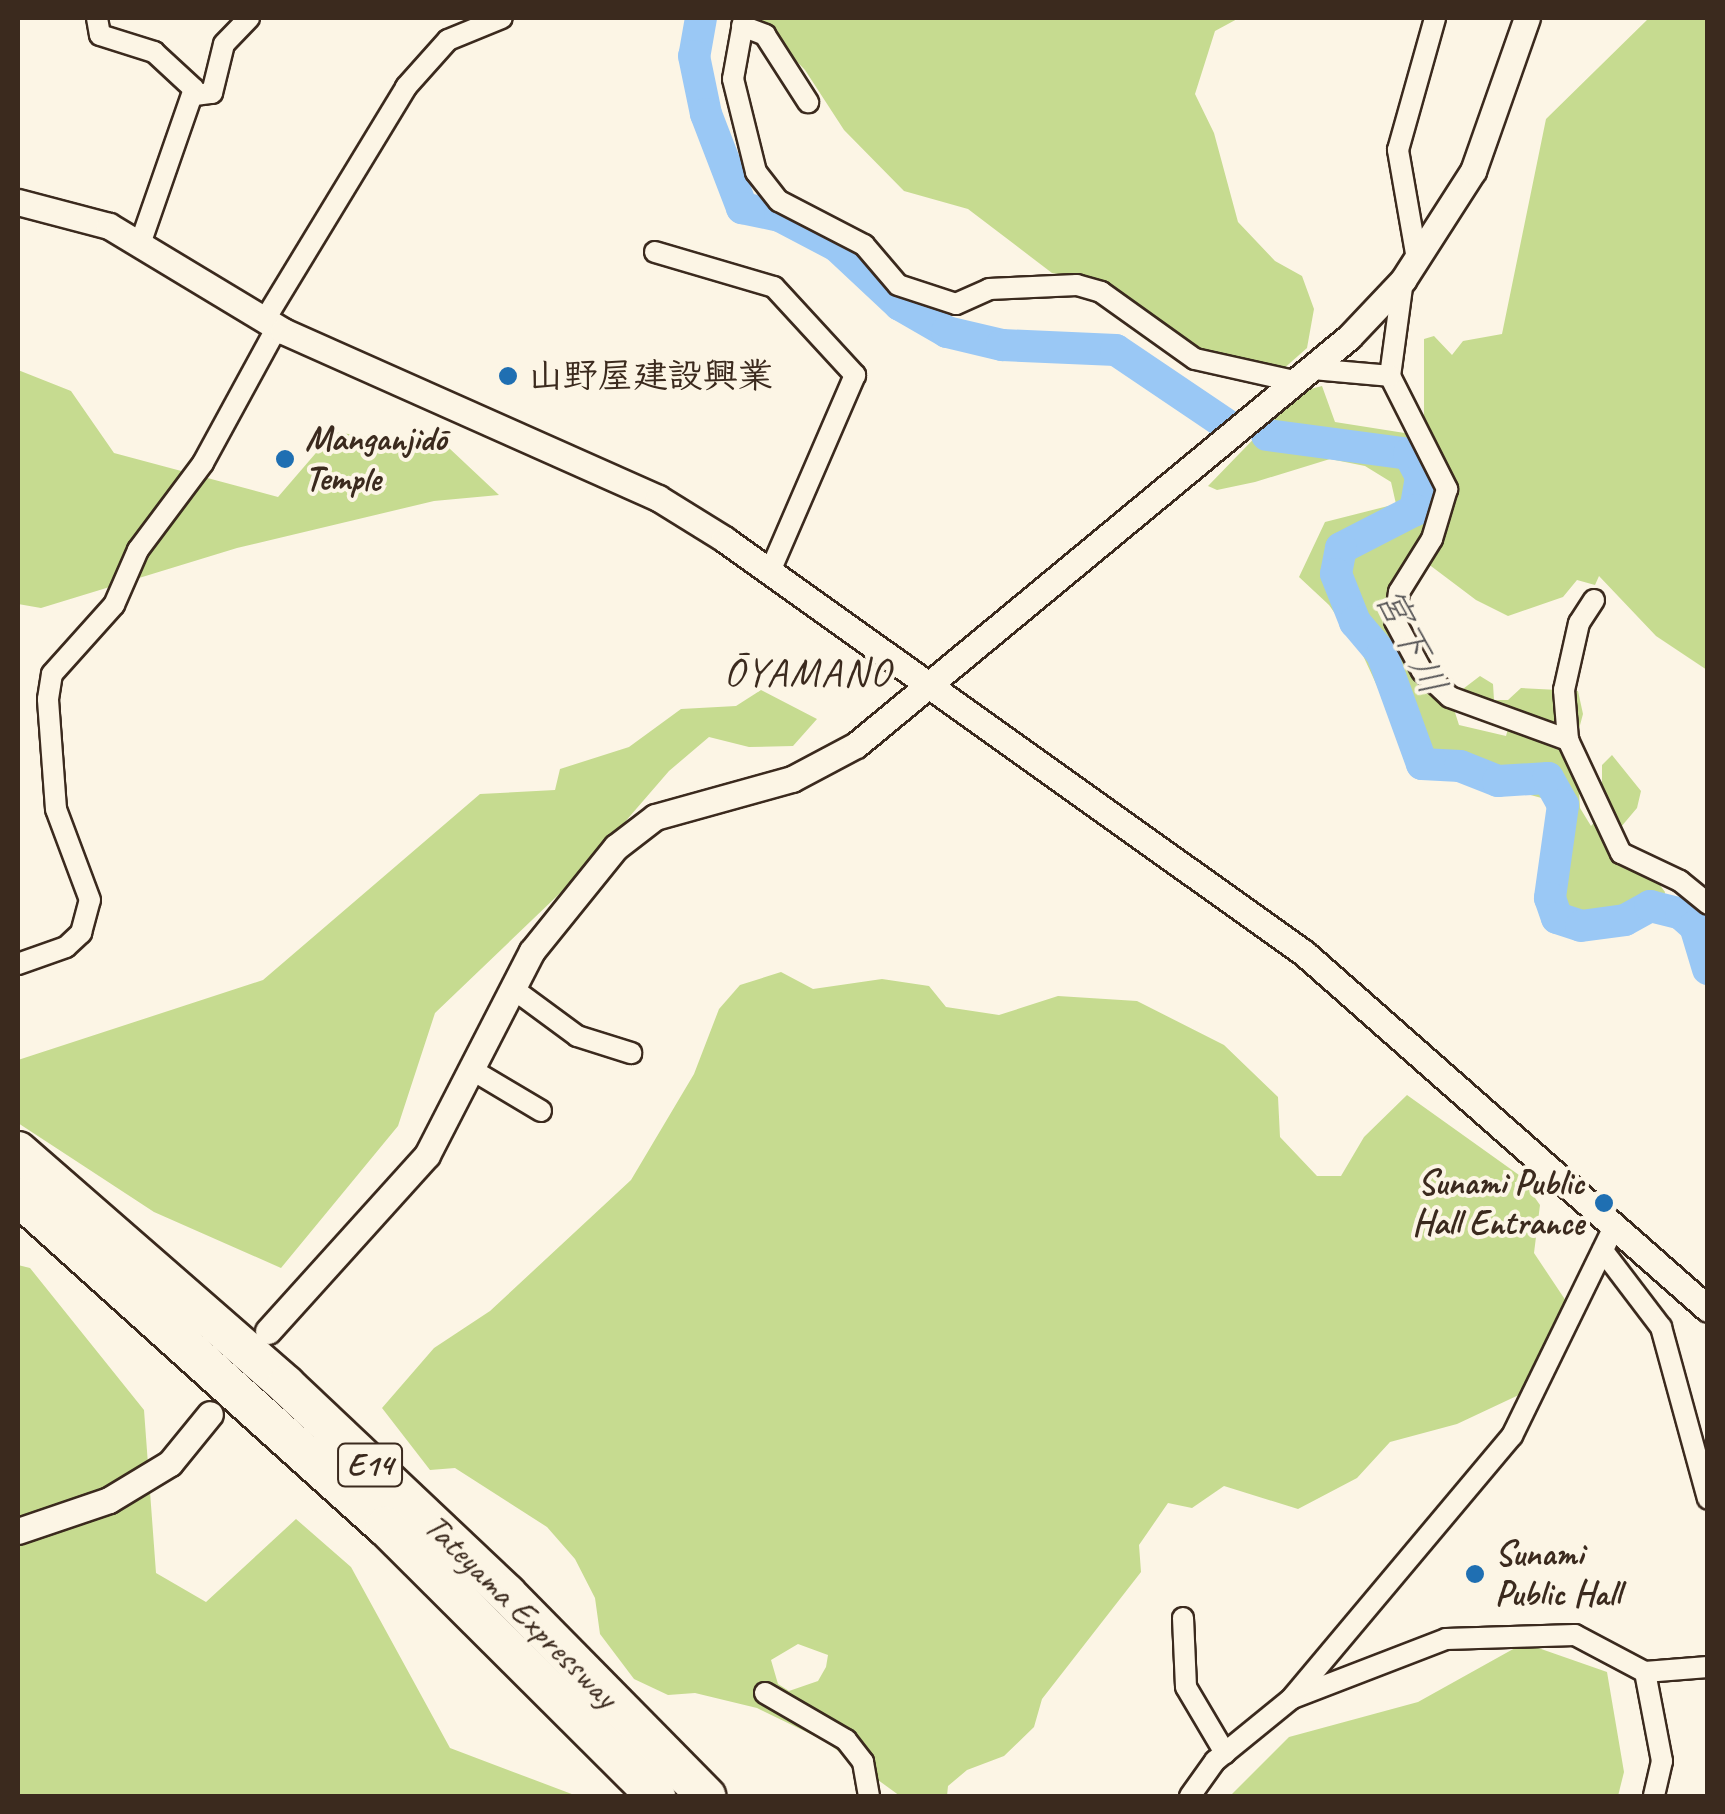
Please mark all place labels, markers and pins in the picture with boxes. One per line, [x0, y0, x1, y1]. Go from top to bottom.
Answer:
place label: 山野屋建設興業 [528, 355, 773, 397]
marker: 山野屋建設興業 [497, 365, 519, 387]
place label: Manganjidō Temple [305, 418, 446, 500]
marker: Manganjidō Temple [274, 448, 296, 470]
place label: Sunami Public Hall Entrance [1412, 1162, 1584, 1244]
marker: Sunami Public Hall Entrance [1593, 1192, 1615, 1214]
place label: Sunami Public Hall [1495, 1533, 1622, 1615]
marker: Sunami Public Hall [1464, 1563, 1486, 1585]

